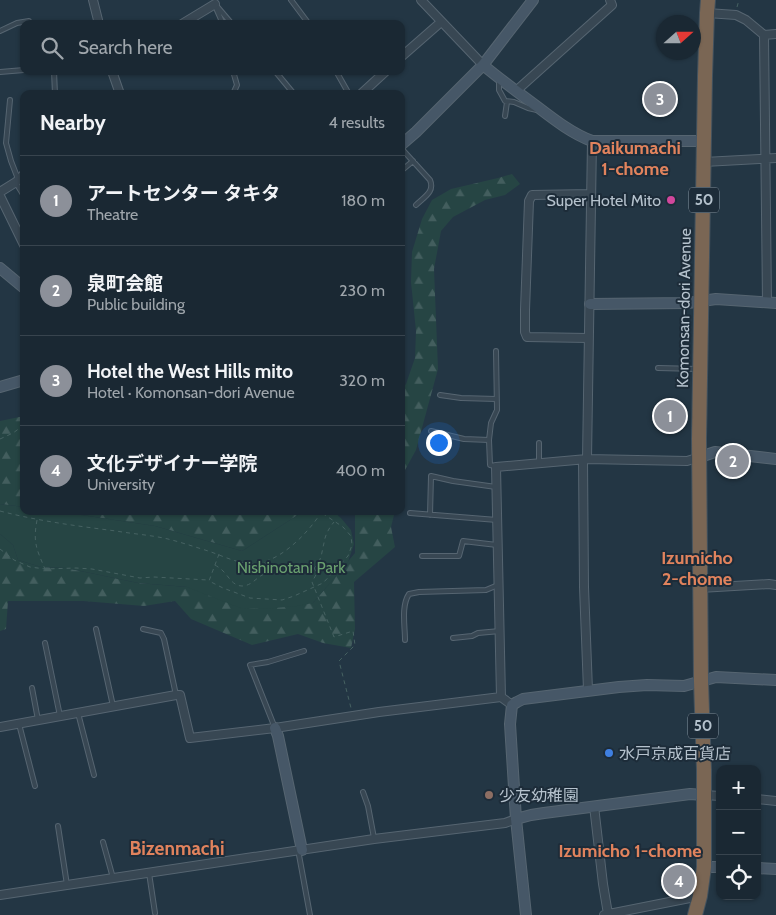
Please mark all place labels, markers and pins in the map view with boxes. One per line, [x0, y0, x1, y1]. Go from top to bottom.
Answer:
pin: 3 [644, 80, 676, 118]
place label: Super Hotel Mito [547, 191, 661, 210]
marker: Super Hotel Mito [665, 194, 677, 206]
pin: 1 [654, 397, 686, 435]
pin: 2 [717, 442, 749, 480]
place label: 水戸京成百貨店 [619, 744, 731, 763]
marker: 水戸京成百貨店 [603, 747, 615, 759]
place label: 少友幼稚園 [499, 786, 579, 805]
marker: 少友幼稚園 [483, 789, 495, 801]
pin: 4 [663, 862, 695, 900]

